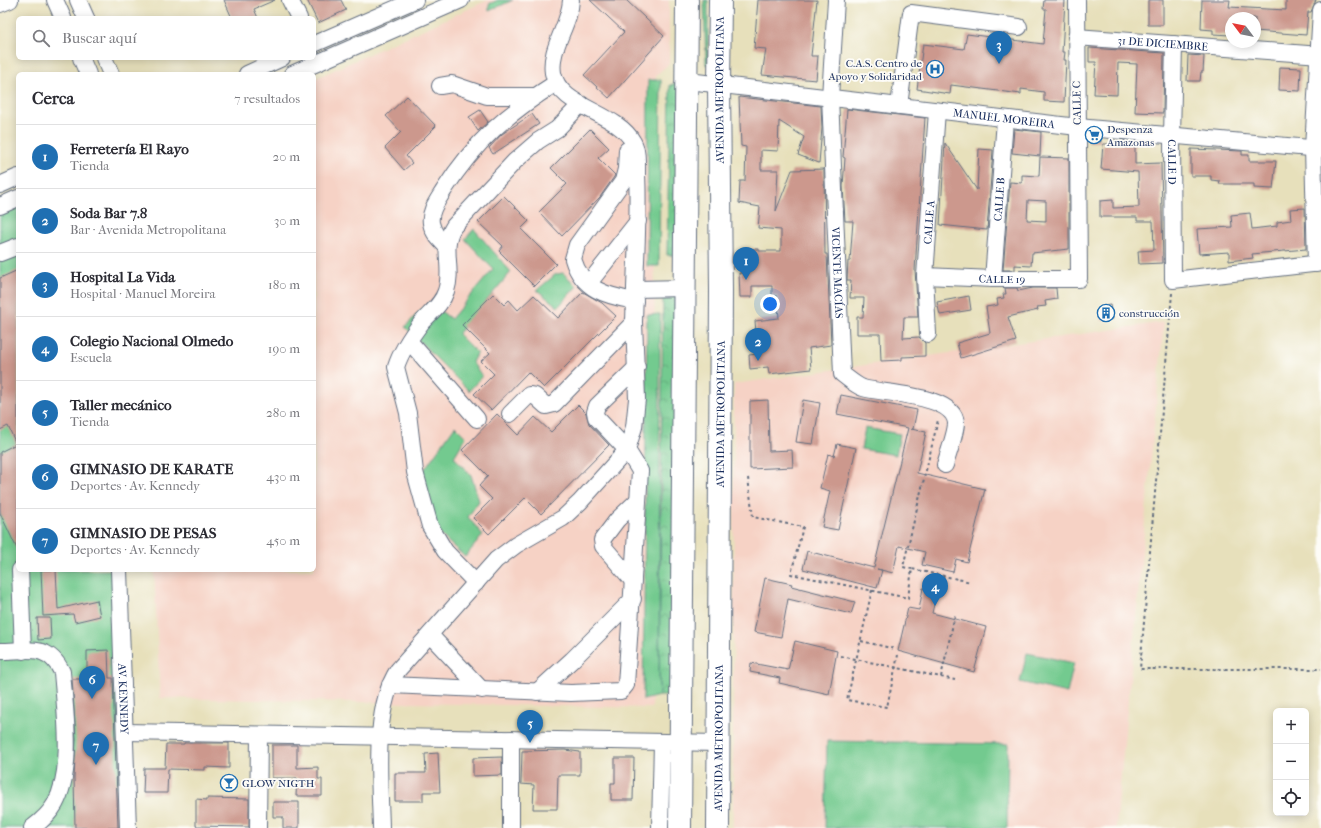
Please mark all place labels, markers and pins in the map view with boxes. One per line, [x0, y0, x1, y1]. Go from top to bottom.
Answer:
pin: 3 [986, 31, 1012, 64]
place label: C.A.S. Centro de Apoyo y Solidaridad [827, 57, 923, 83]
hospital icon: C.A.S. Centro de Apoyo y Solidaridad [925, 59, 945, 79]
place label: Despenza Amazonas [1106, 123, 1154, 149]
supermarket icon: Despenza Amazonas [1084, 125, 1104, 145]
pin: 1 [733, 247, 759, 280]
building icon: construcción [1096, 303, 1116, 323]
place label: construcción [1119, 307, 1180, 320]
pin: 2 [745, 328, 771, 361]
pin: 4 [922, 573, 948, 606]
pin: 6 [79, 666, 105, 699]
pin: 5 [517, 710, 543, 743]
pin: 7 [83, 732, 109, 765]
bar icon: GLOW NIGTH [219, 773, 239, 793]
place label: GLOW NIGTH [242, 777, 315, 790]

